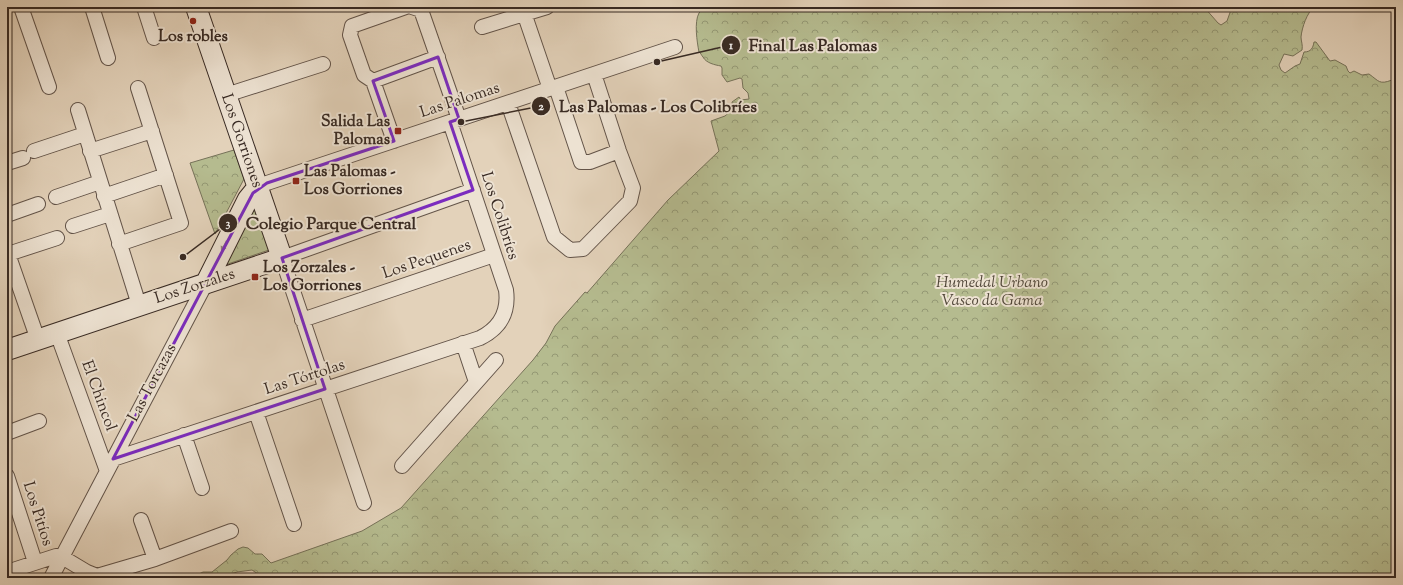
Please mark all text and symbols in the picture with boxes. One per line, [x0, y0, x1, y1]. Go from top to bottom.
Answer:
marker: Los robles [188, 16, 198, 26]
place label: Los robles [158, 26, 228, 49]
callout: Final Las Palomas [721, 30, 885, 59]
text: Final Las Palomas [749, 35, 877, 59]
text: 1 [728, 37, 734, 55]
street label: Las Palomas [417, 77, 503, 125]
street label: Los Gorriones [214, 91, 268, 191]
callout: Las Palomas - Los Colibríes [531, 92, 765, 121]
text: Las Palomas - Los Colibríes [559, 96, 757, 120]
text: 2 [538, 98, 544, 116]
place label: Salida Las Palomas [321, 111, 390, 152]
marker: Salida Las Palomas [393, 126, 403, 136]
place label: Las Palomas - Los Gorriones [304, 161, 402, 202]
street label: Los Colibríes [474, 169, 524, 263]
marker: Las Palomas - Los Gorriones [291, 176, 301, 186]
callout: Colegio Parque Central [218, 209, 425, 238]
text: Colegio Parque Central [246, 213, 417, 237]
text: 3 [226, 215, 231, 233]
street label: Los Pequenes [380, 234, 474, 286]
one-way arrow [221, 240, 227, 252]
place label: Los Zorzales - Los Gorriones [263, 257, 361, 298]
street label: Los Zorzales [152, 263, 238, 311]
marker: Los Zorzales - Los Gorriones [250, 272, 260, 282]
park label: Humedal Urbano Vasco da Gama [936, 272, 1048, 313]
street label: Las Torcazas [123, 340, 183, 426]
street label: Las Tórtolas [262, 354, 348, 402]
street label: El Chincol [75, 357, 122, 435]
street label: Los Pitíos [16, 479, 58, 549]

